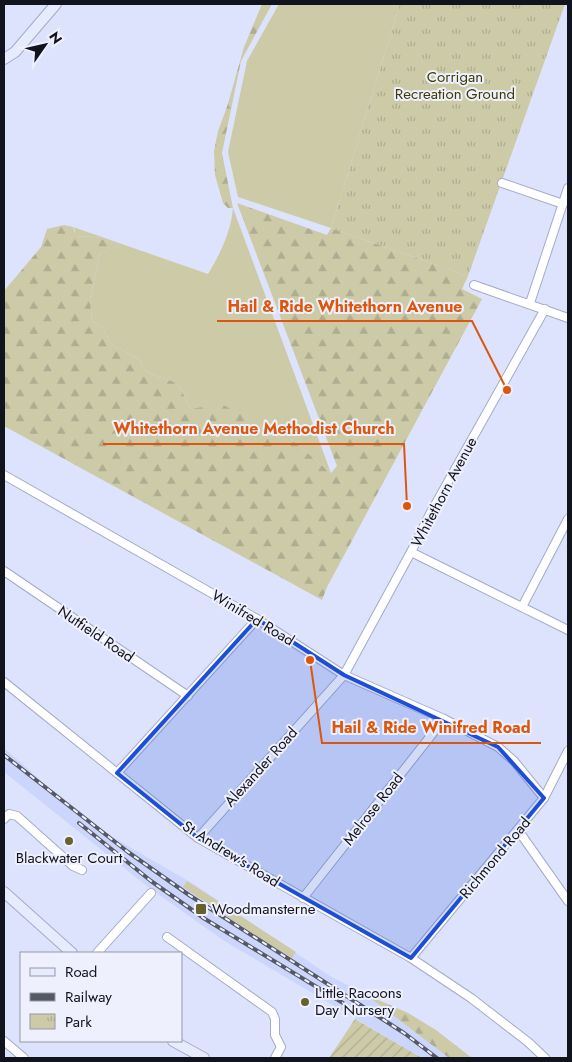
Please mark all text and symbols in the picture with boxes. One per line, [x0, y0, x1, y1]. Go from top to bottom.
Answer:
north arrow [20, 20, 70, 70]
text: N [44, 28, 67, 48]
park label: Corrigan Recreation Ground [395, 66, 515, 105]
callout: Hail & Ride Whitethorn Avenue [217, 290, 472, 321]
text: Hail & Ride Whitethorn Avenue [227, 295, 463, 318]
callout: Whitethorn Avenue Methodist Church [103, 413, 404, 444]
text: Whitethorn Avenue Methodist Church [113, 417, 395, 440]
street label: Whitethorn Avenue [406, 433, 482, 551]
street label: Winifred Road [208, 585, 298, 651]
street label: Nutfield Road [53, 600, 139, 668]
callout: Hail & Ride Winifred Road [322, 712, 541, 743]
text: Hail & Ride Winifred Road [331, 716, 531, 739]
street label: Alexander Road [219, 722, 303, 812]
street label: Melrose Road [338, 768, 408, 850]
street label: Richmond Road [454, 812, 536, 904]
street label: St Andrew's Road [178, 815, 284, 893]
marker: Blackwater Court [63, 835, 75, 847]
place label: Blackwater Court [16, 847, 123, 869]
place label: Woodmansterne [212, 898, 316, 920]
marker: Woodmansterne [194, 902, 208, 916]
legend [20, 952, 182, 1042]
text: Road [65, 961, 97, 983]
place label: Little Racoons Day Nursery [315, 982, 402, 1021]
text: Railway [65, 986, 112, 1008]
marker: Little Racoons Day Nursery [299, 996, 311, 1008]
text: Park [65, 1011, 92, 1033]

